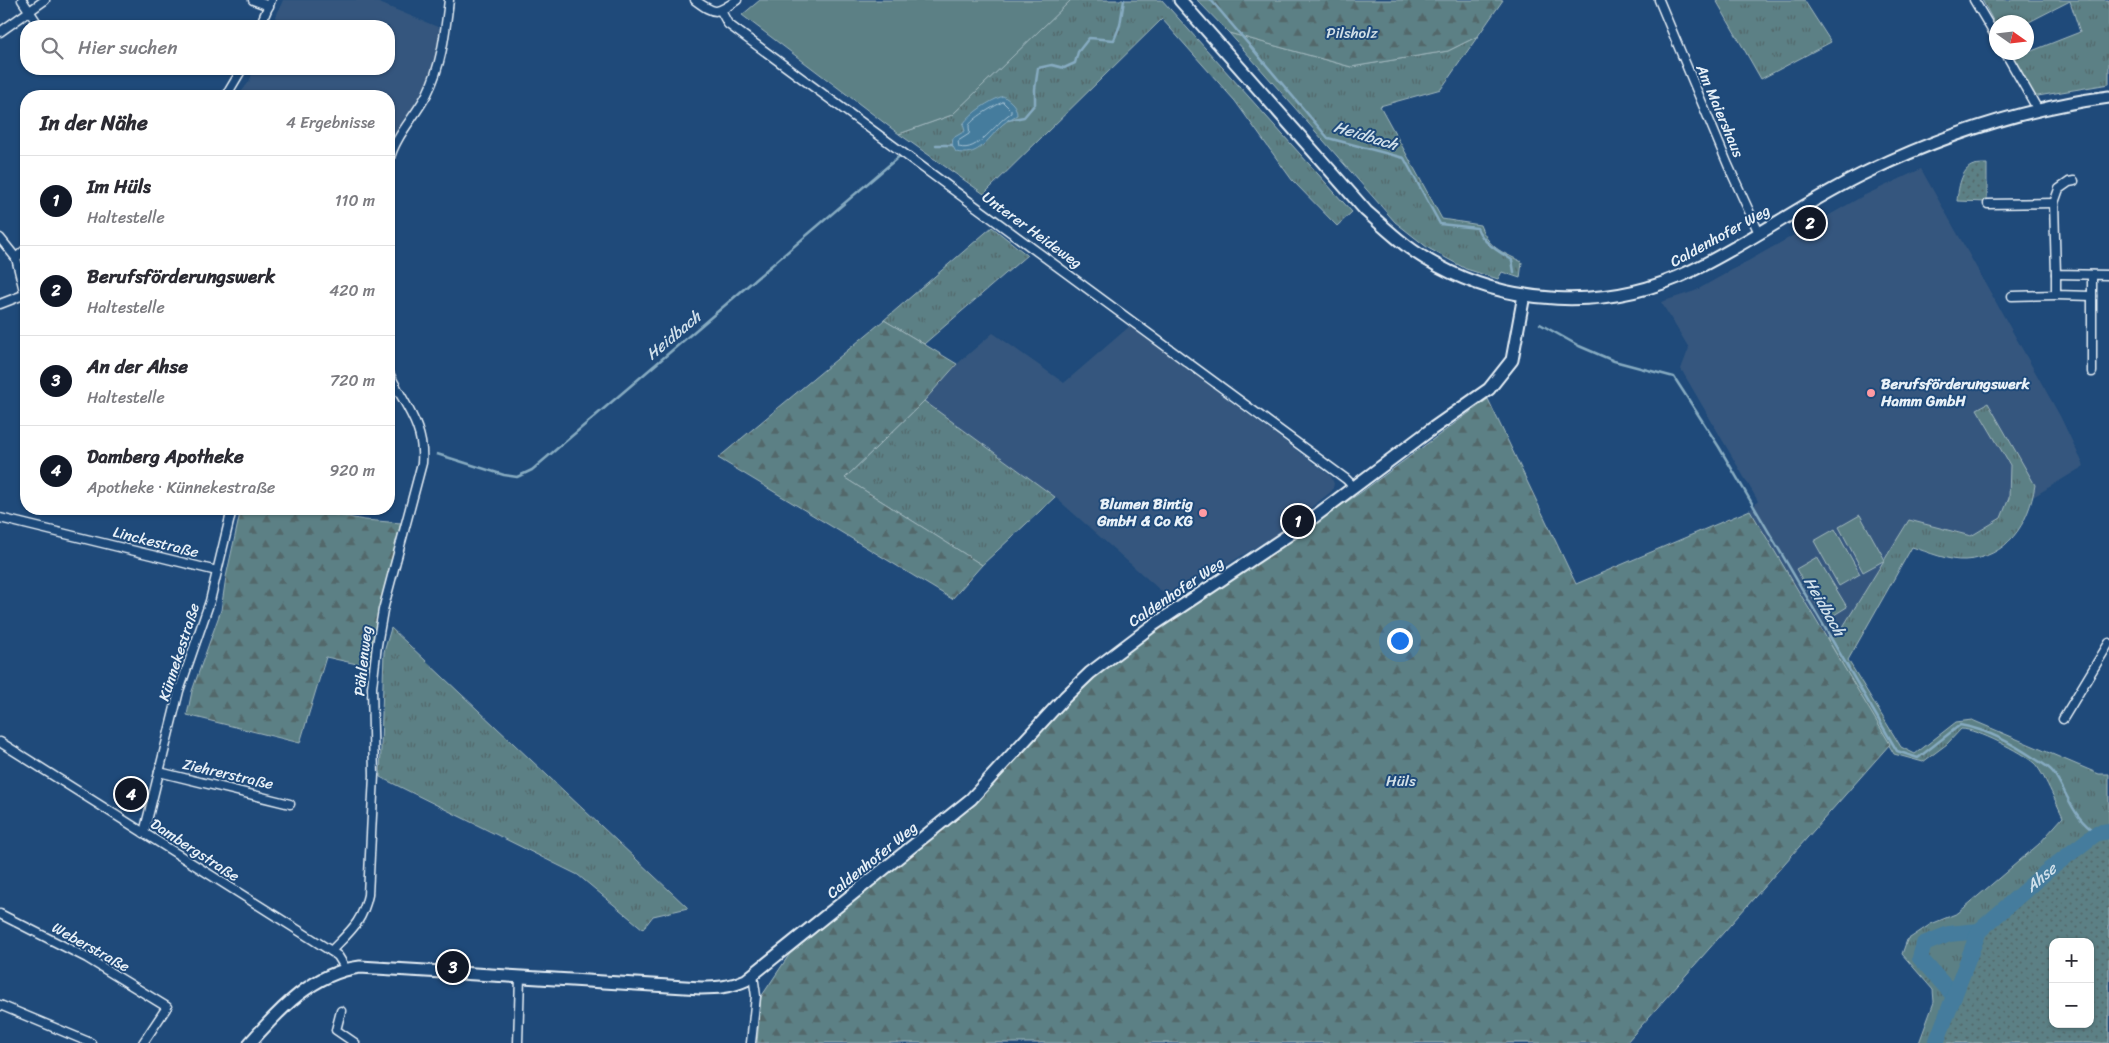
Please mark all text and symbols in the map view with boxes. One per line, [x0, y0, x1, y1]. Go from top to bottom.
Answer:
north arrow [1989, 15, 2034, 60]
search box [20, 20, 395, 75]
park label: Pilsholz [1326, 20, 1379, 46]
text: Hier suchen [78, 31, 178, 64]
icon: search [38, 34, 66, 62]
street label: Am Maiershaus [1688, 59, 1751, 162]
text: In der Nähe [40, 104, 148, 142]
text: 4 Ergebnisse [286, 108, 375, 137]
water label: Heidbach [1330, 112, 1403, 159]
text: Im Hüls [87, 170, 151, 203]
street label: Unterer Heideweg [976, 185, 1088, 276]
text: 1 [53, 186, 59, 215]
text: 110 m [335, 186, 375, 215]
street label: Caldenhofer Weg [1665, 197, 1775, 274]
text: Haltestelle [87, 203, 165, 232]
pin: 2 [1794, 204, 1826, 242]
text: Berufsförderungswerk [87, 260, 275, 293]
text: 2 [51, 276, 61, 305]
text: 420 m [329, 276, 375, 305]
text: Haltestelle [87, 293, 165, 322]
water label: Heidbach [639, 302, 709, 367]
text: An der Ahse [87, 350, 188, 383]
text: 3 [52, 366, 60, 395]
text: 720 m [330, 366, 375, 395]
place label: Berufsförderungswerk Hamm GmbH [1880, 371, 2031, 414]
text: Haltestelle [87, 383, 165, 412]
marker: Berufsförderungswerk Hamm GmbH [1865, 387, 1877, 399]
text: Damberg Apotheke [87, 440, 244, 473]
text: 4 [51, 456, 61, 485]
text: 920 m [329, 456, 375, 485]
text: Apotheke · Künnekestraße [87, 473, 275, 502]
place label: Blumen Bintig GmbH & Co KG [1096, 491, 1193, 534]
pin: 1 [1282, 502, 1314, 540]
marker: Blumen Bintig GmbH & Co KG [1197, 507, 1209, 519]
street label: Linckestraße [110, 519, 202, 565]
street label: Caldenhofer Weg [1123, 550, 1230, 634]
water label: Heidbach [1796, 571, 1854, 643]
street label: Künnekestraße [151, 599, 207, 704]
street label: Pählenweg [346, 624, 380, 697]
your location [1387, 628, 1413, 654]
street label: Ziehrerstraße [180, 751, 276, 797]
park label: Hüls [1386, 768, 1416, 794]
pin: 4 [115, 775, 147, 813]
street label: Dambergstraße [145, 811, 245, 889]
street label: Caldenhofer Weg [821, 815, 924, 905]
water label: Ahse [2018, 854, 2064, 900]
street label: Weberstraße [47, 915, 135, 979]
map controls [2049, 938, 2094, 1028]
button: + [2049, 938, 2094, 983]
pin: 3 [437, 948, 469, 986]
button: − [2049, 983, 2094, 1028]

